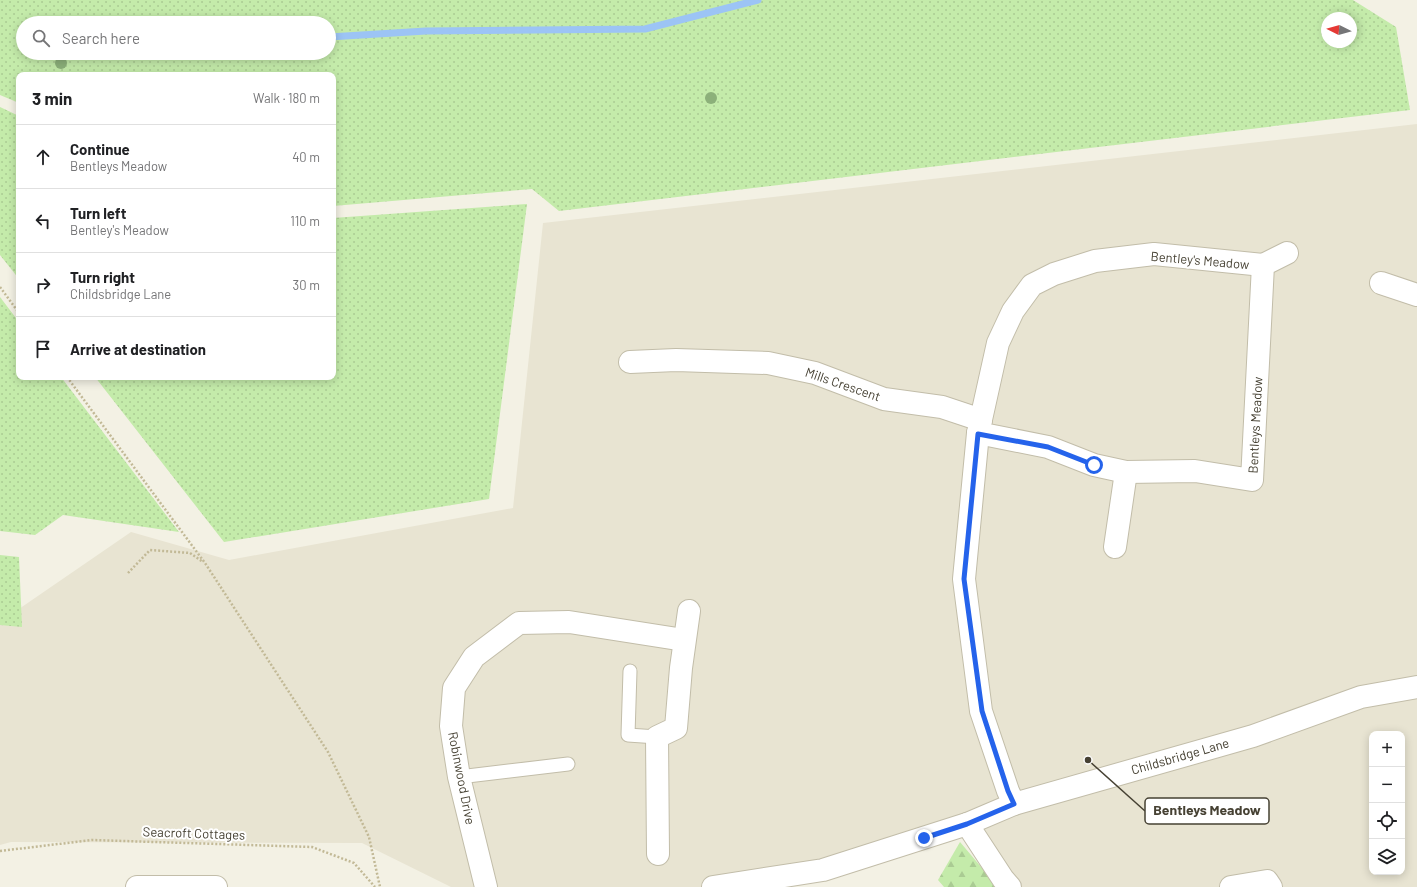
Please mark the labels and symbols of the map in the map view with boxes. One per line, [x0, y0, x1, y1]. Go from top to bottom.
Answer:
north arrow [1321, 12, 1357, 48]
street label: Bentley's Meadow [1150, 248, 1250, 272]
street label: Mills Crescent [803, 364, 883, 404]
street label: Bentleys Meadow [1244, 376, 1266, 474]
route start [1085, 456, 1103, 474]
street label: Robinwood Drive [445, 730, 479, 826]
street label: Childsbridge Lane [1129, 734, 1231, 778]
callout: Bentleys Meadow [1145, 798, 1269, 824]
text: Bentleys Meadow [1153, 801, 1261, 818]
street label: Seacroft Cottages [142, 823, 246, 843]
route end [915, 829, 933, 847]

